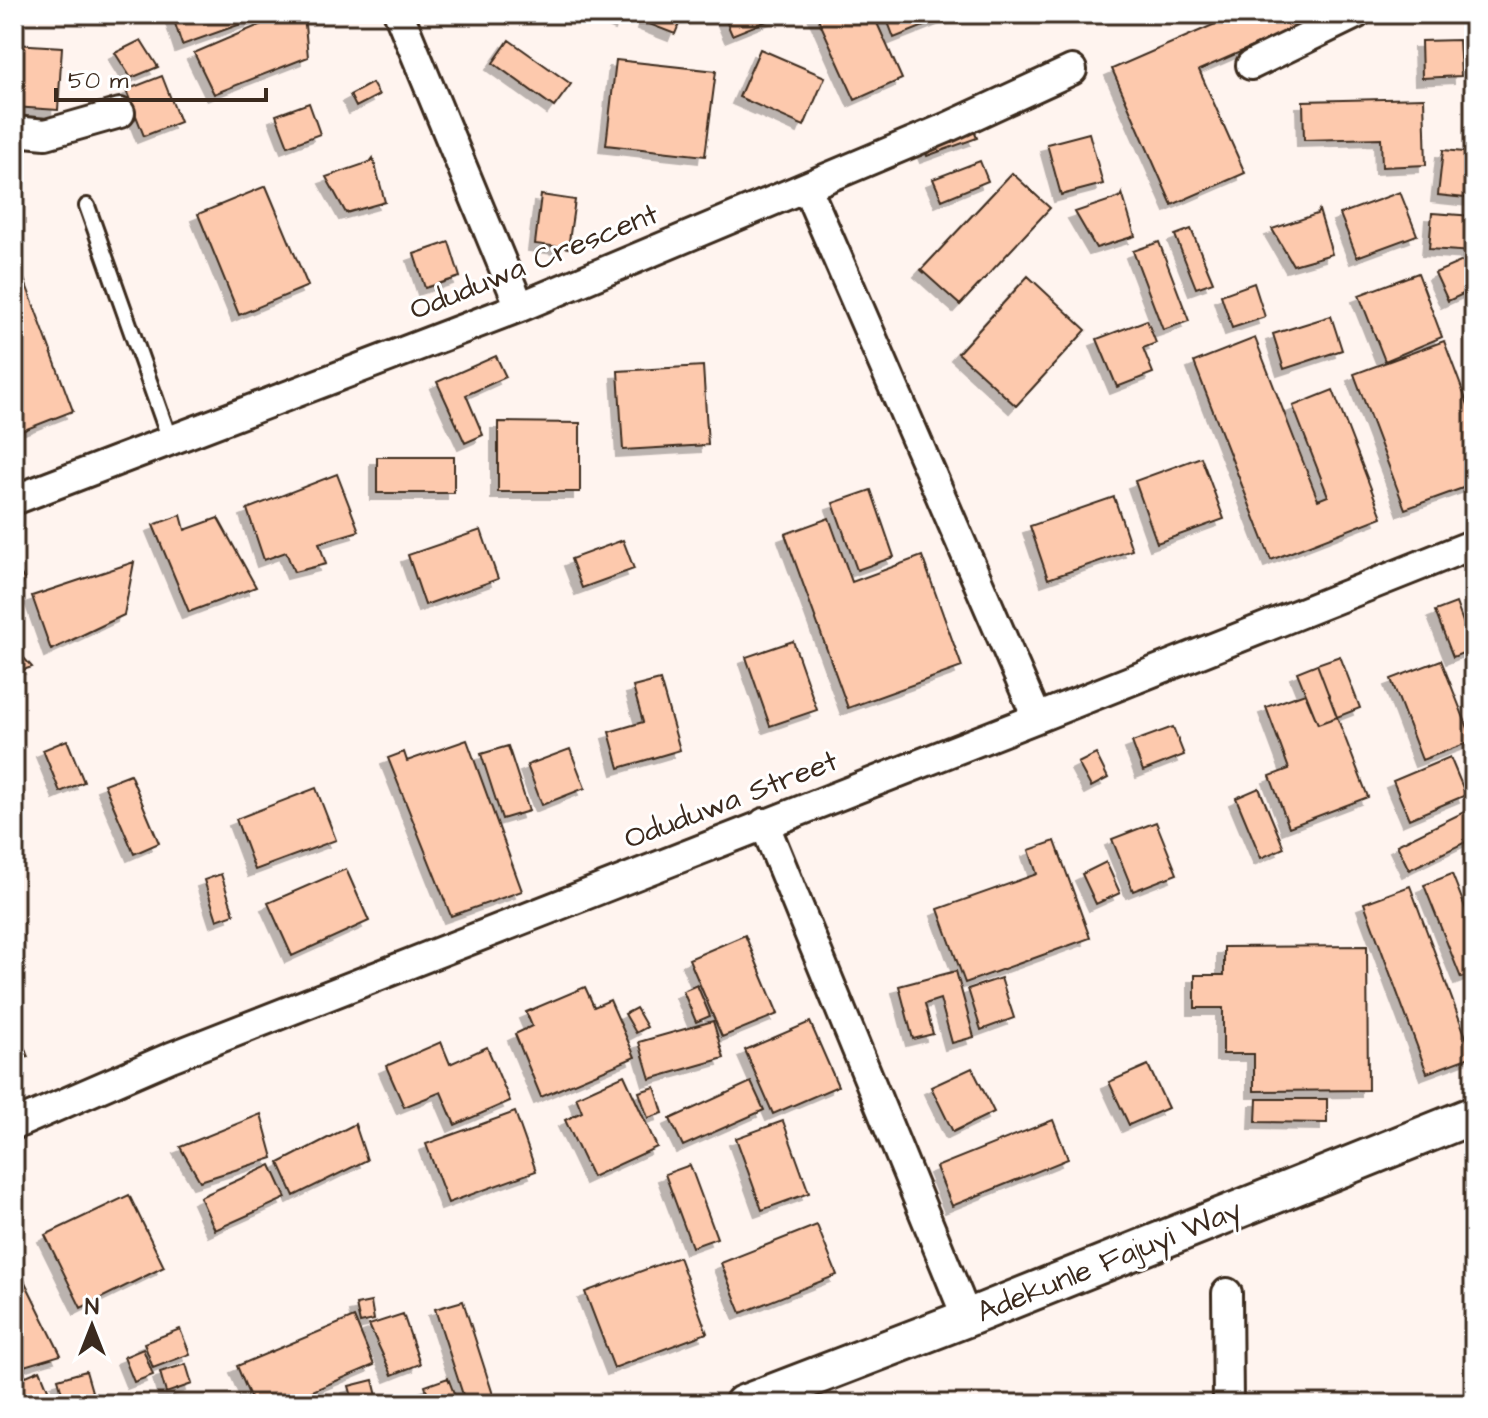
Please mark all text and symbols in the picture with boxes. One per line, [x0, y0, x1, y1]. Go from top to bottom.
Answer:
scale bar [56, 52, 266, 102]
text: 50 m [68, 64, 129, 98]
street label: Oduduwa Crescent [404, 193, 664, 331]
street label: Oduduwa Street [618, 740, 844, 860]
street label: Adekunle Fajuyi Way [970, 1189, 1248, 1334]
north arrow [52, 1286, 132, 1366]
text: N [85, 1292, 99, 1323]

